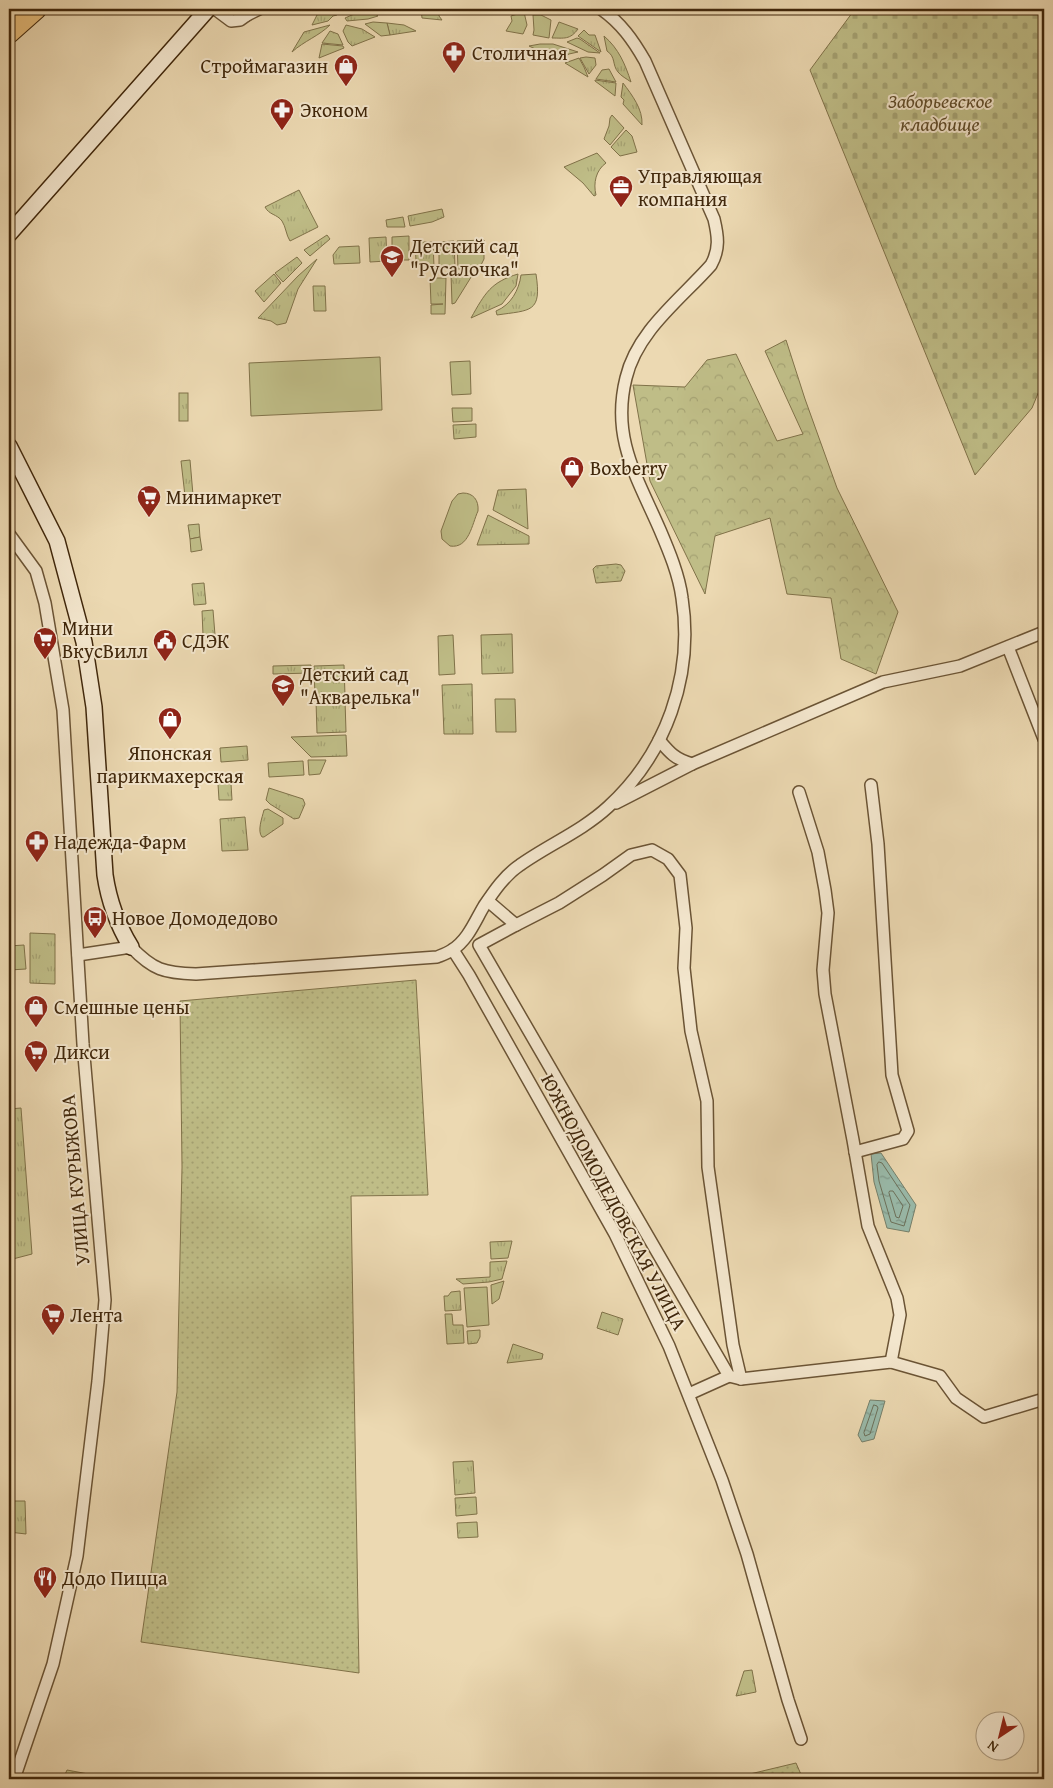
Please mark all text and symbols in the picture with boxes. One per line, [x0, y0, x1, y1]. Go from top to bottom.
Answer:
place label: Столичная [472, 38, 568, 67]
pharmacy icon: Столичная [441, 40, 467, 74]
place label: Строймагазин [201, 51, 328, 80]
shop icon: Строймагазин [333, 53, 359, 87]
park label: Заборьевское кладбище [888, 86, 992, 138]
place label: Эконом [300, 95, 368, 124]
pharmacy icon: Эконом [269, 97, 295, 131]
place label: Управляющая компания [638, 161, 762, 213]
office icon: Управляющая компания [608, 174, 634, 208]
place label: Детский сад "Русалочка" [409, 231, 519, 283]
school or university icon: Детский сад "Русалочка" [379, 244, 405, 278]
place label: Boxberry [590, 453, 668, 482]
shop icon: Boxberry [559, 455, 585, 489]
place label: Минимаркет [166, 482, 282, 511]
supermarket icon: Минимаркет [136, 484, 162, 518]
place label: Мини ВкусВилл [62, 613, 148, 665]
supermarket icon: Мини ВкусВилл [32, 626, 58, 660]
place label: СДЭК [182, 626, 230, 655]
public building icon: СДЭК [152, 628, 178, 662]
place label: Детский сад "Акварелька" [299, 659, 420, 711]
school or university icon: Детский сад "Акварелька" [270, 673, 296, 707]
shop icon: Японская парикмахерская [157, 706, 183, 740]
place label: Японская парикмахерская [96, 738, 244, 790]
place label: Надежда-Фарм [54, 827, 187, 856]
pharmacy icon: Надежда-Фарм [24, 829, 50, 863]
place label: Новое Домодедово [112, 903, 278, 932]
bus stop icon: Новое Домодедово [82, 905, 108, 939]
place label: Смешные цены [54, 992, 189, 1021]
shop icon: Смешные цены [23, 994, 49, 1028]
place label: Дикси [53, 1037, 110, 1066]
supermarket icon: Дикси [23, 1039, 49, 1073]
street label: ЮЖНОДОМОДЕДОВСКАЯ УЛИЦА [534, 1068, 695, 1335]
street label: УЛИЦА КУРЫЖОВА [53, 1093, 96, 1267]
place label: Лента [70, 1300, 123, 1329]
supermarket icon: Лента [40, 1302, 66, 1336]
place label: Додо Пицца [61, 1563, 168, 1592]
restaurant icon: Додо Пицца [32, 1565, 58, 1599]
north arrow [976, 1710, 1026, 1760]
text: N [982, 1735, 1002, 1758]

